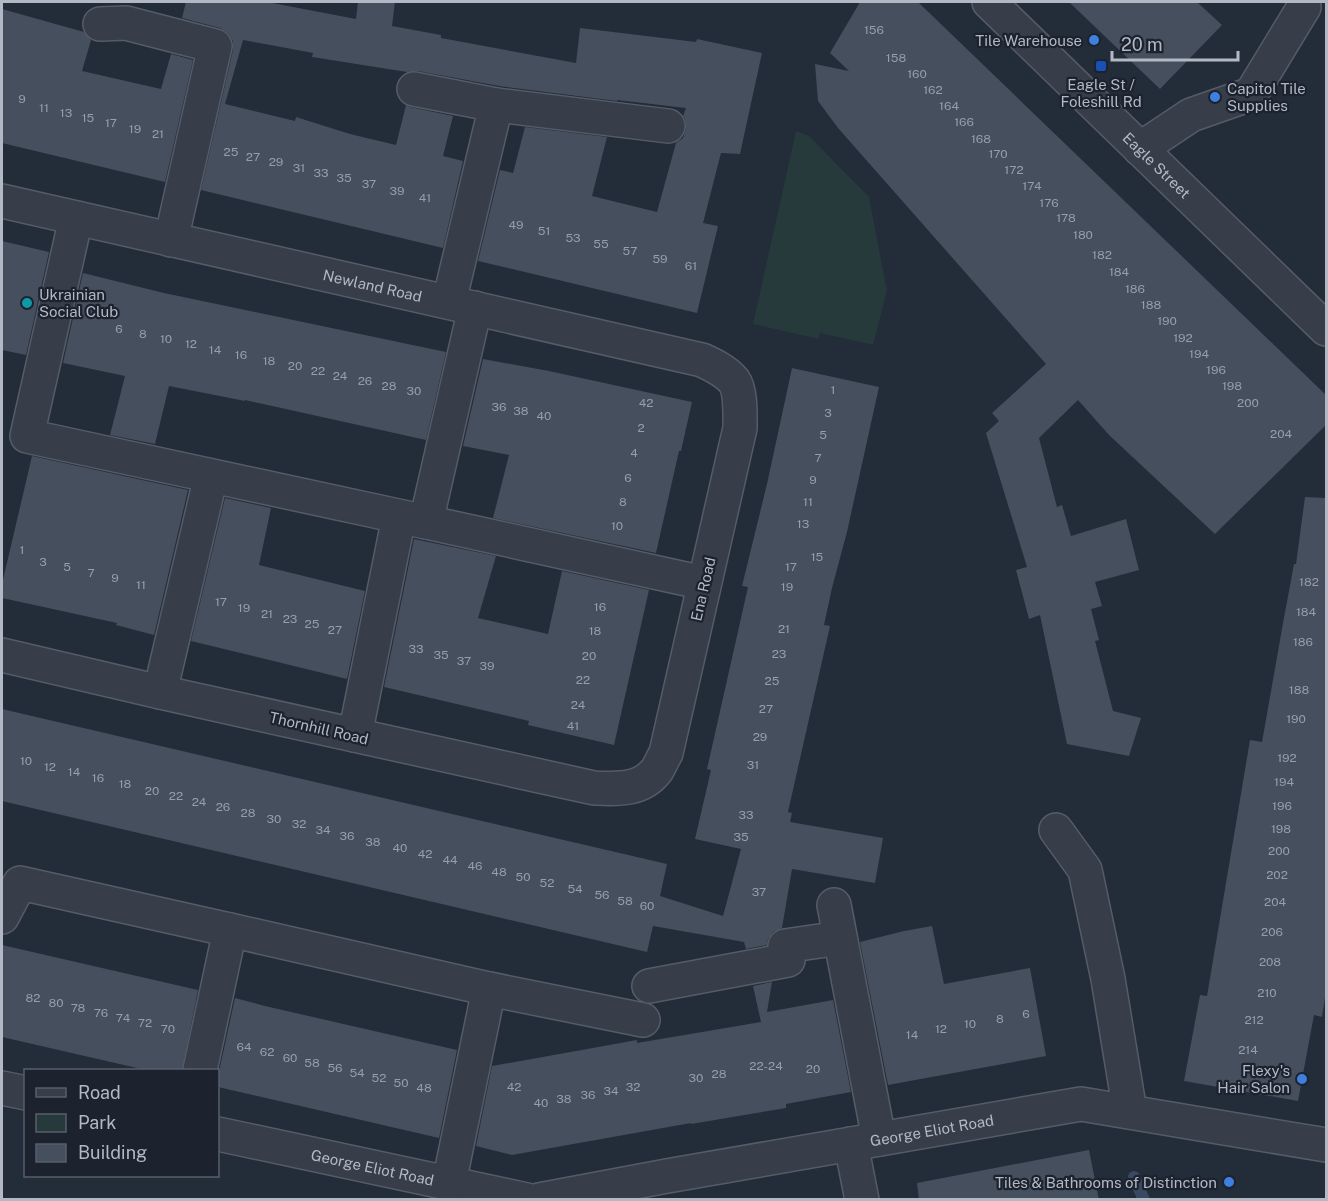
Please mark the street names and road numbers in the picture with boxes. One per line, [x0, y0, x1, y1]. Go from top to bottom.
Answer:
street label: Eagle Street [1120, 129, 1194, 201]
street label: Newland Road [321, 266, 424, 305]
street label: Ena Road [687, 555, 719, 623]
street label: Thornhill Road [268, 708, 370, 748]
street label: George Eliot Road [869, 1111, 995, 1149]
street label: George Eliot Road [309, 1146, 436, 1188]

